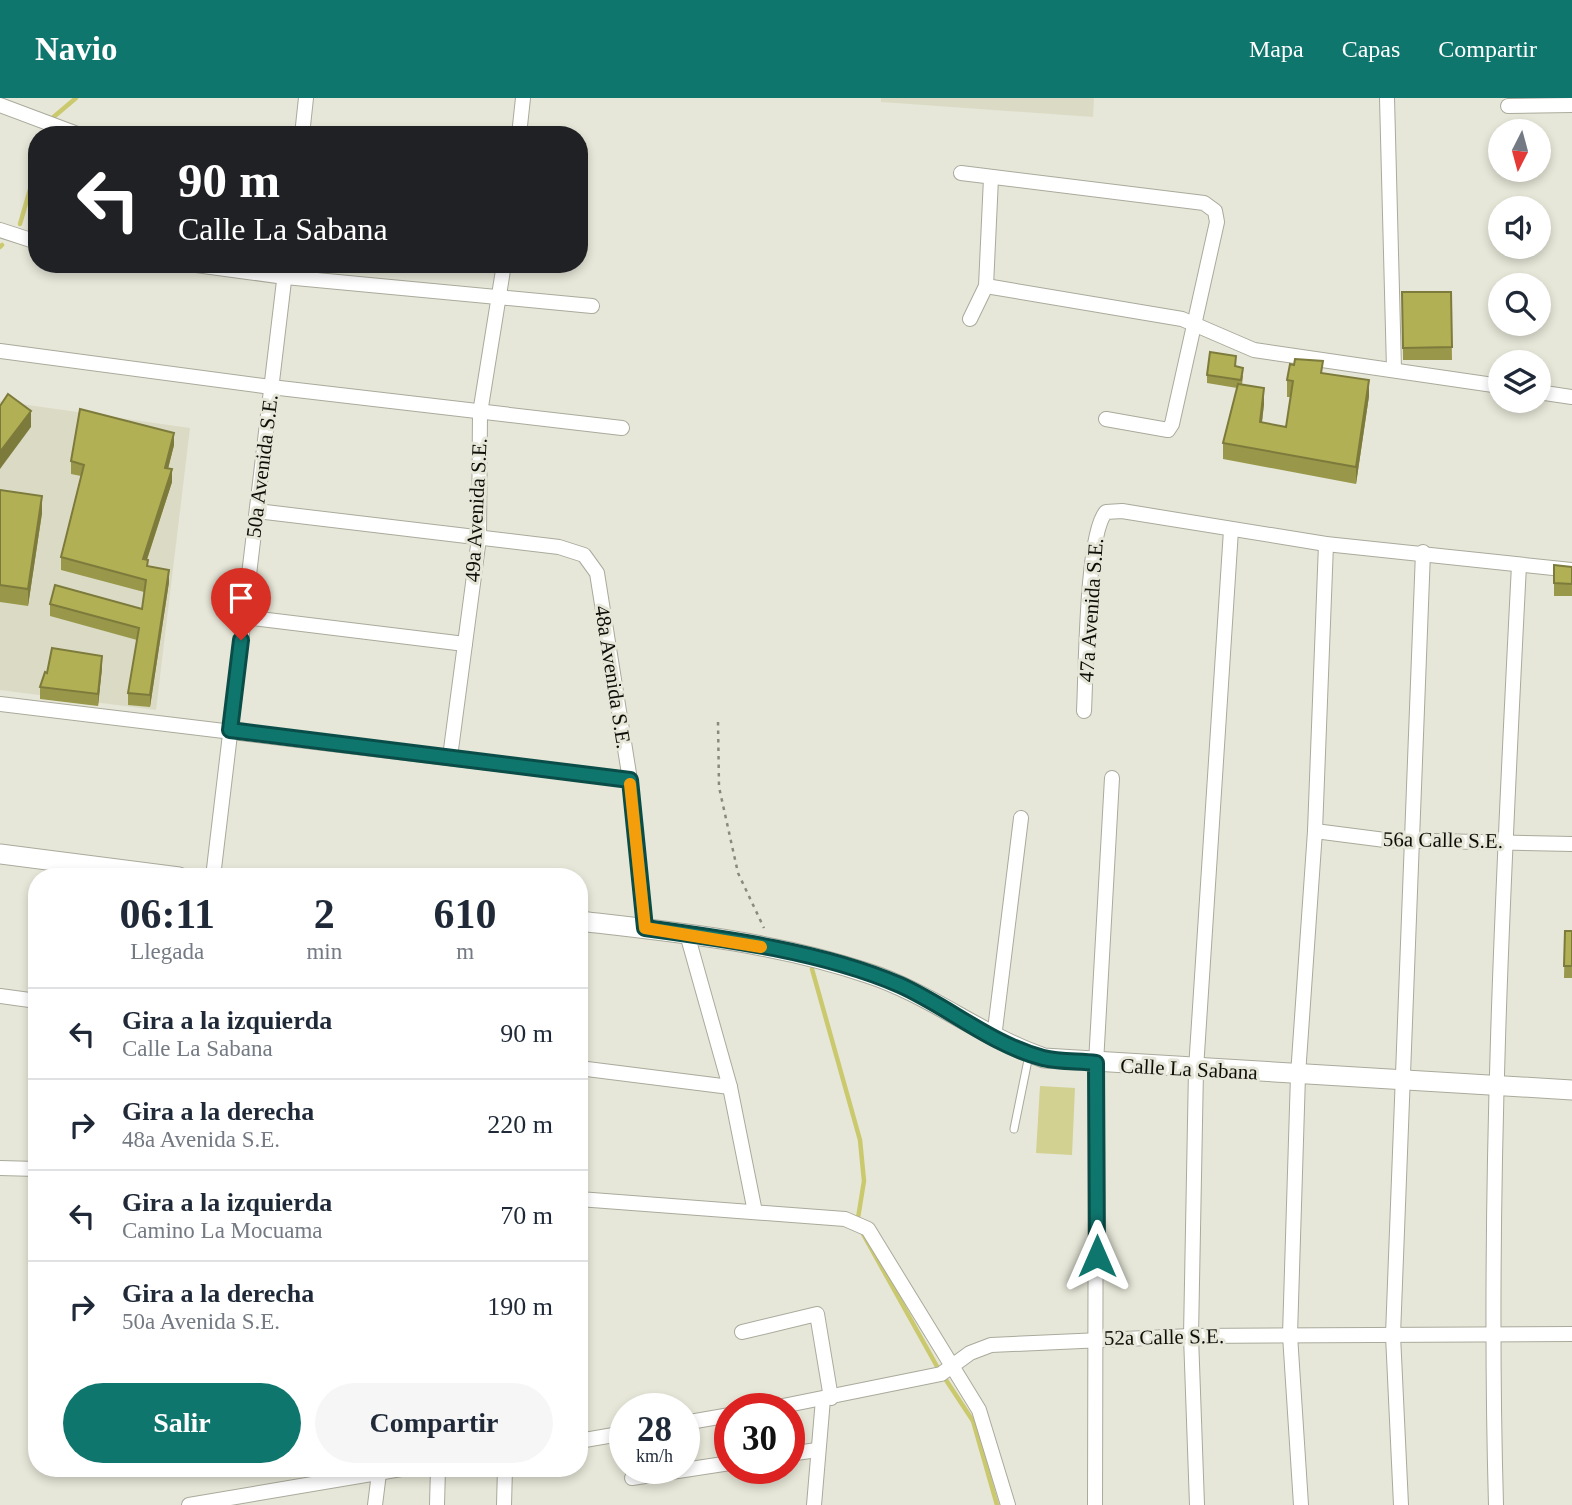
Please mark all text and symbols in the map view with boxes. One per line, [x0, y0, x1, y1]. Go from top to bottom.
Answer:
text: Navio [35, 31, 118, 67]
text: Mapa [1249, 36, 1304, 62]
text: Capas [1342, 36, 1400, 62]
text: Compartir [1438, 36, 1537, 62]
north arrow [1488, 119, 1550, 182]
map controls [1488, 119, 1551, 413]
text: 90 m [178, 153, 280, 208]
icon: left [63, 154, 154, 245]
button: sound [1488, 196, 1551, 259]
text: Calle La Sabana [178, 211, 388, 247]
button: search [1488, 273, 1551, 336]
button: layers [1488, 350, 1551, 413]
street label: 50a Avenida S.E. [241, 393, 283, 539]
street label: 49a Avenida S.E. [460, 437, 492, 583]
street label: 47a Avenida S.E. [1074, 537, 1108, 683]
pin [211, 568, 271, 640]
icon: arrive [222, 579, 260, 617]
street label: 48a Avenida S.E. [590, 604, 636, 750]
street label: 56a Calle S.E. [1383, 827, 1503, 853]
text: 06:11 [119, 891, 215, 937]
text: 2 [314, 891, 335, 937]
text: 610 [434, 891, 497, 937]
text: Llegada [130, 939, 204, 964]
text: min [306, 939, 342, 964]
text: m [456, 939, 474, 964]
text: Gira a la izquierda [122, 1006, 332, 1035]
icon: left [63, 1015, 101, 1053]
text: 90 m [500, 1019, 553, 1048]
text: Calle La Sabana [122, 1036, 273, 1061]
street label: Calle La Sabana [1120, 1053, 1259, 1085]
text: Gira a la derecha [122, 1097, 314, 1126]
icon: right [63, 1106, 101, 1144]
text: 220 m [487, 1110, 553, 1139]
text: 48a Avenida S.E. [122, 1127, 280, 1152]
text: Gira a la izquierda [122, 1188, 332, 1217]
icon: left [63, 1197, 101, 1235]
text: 70 m [500, 1201, 553, 1230]
text: Camino La Mocuama [122, 1218, 323, 1243]
position arrow [1060, 1219, 1134, 1293]
text: Gira a la derecha [122, 1279, 314, 1308]
icon: right [63, 1288, 101, 1326]
text: 190 m [487, 1292, 553, 1321]
text: 50a Avenida S.E. [122, 1309, 280, 1334]
street label: 52a Calle S.E. [1104, 1324, 1224, 1350]
button: Salir [63, 1383, 301, 1463]
button: Compartir [315, 1383, 553, 1463]
speed limit sign: 30 [714, 1393, 805, 1484]
text: 28 [637, 1410, 672, 1449]
text: km/h [636, 1446, 673, 1466]

